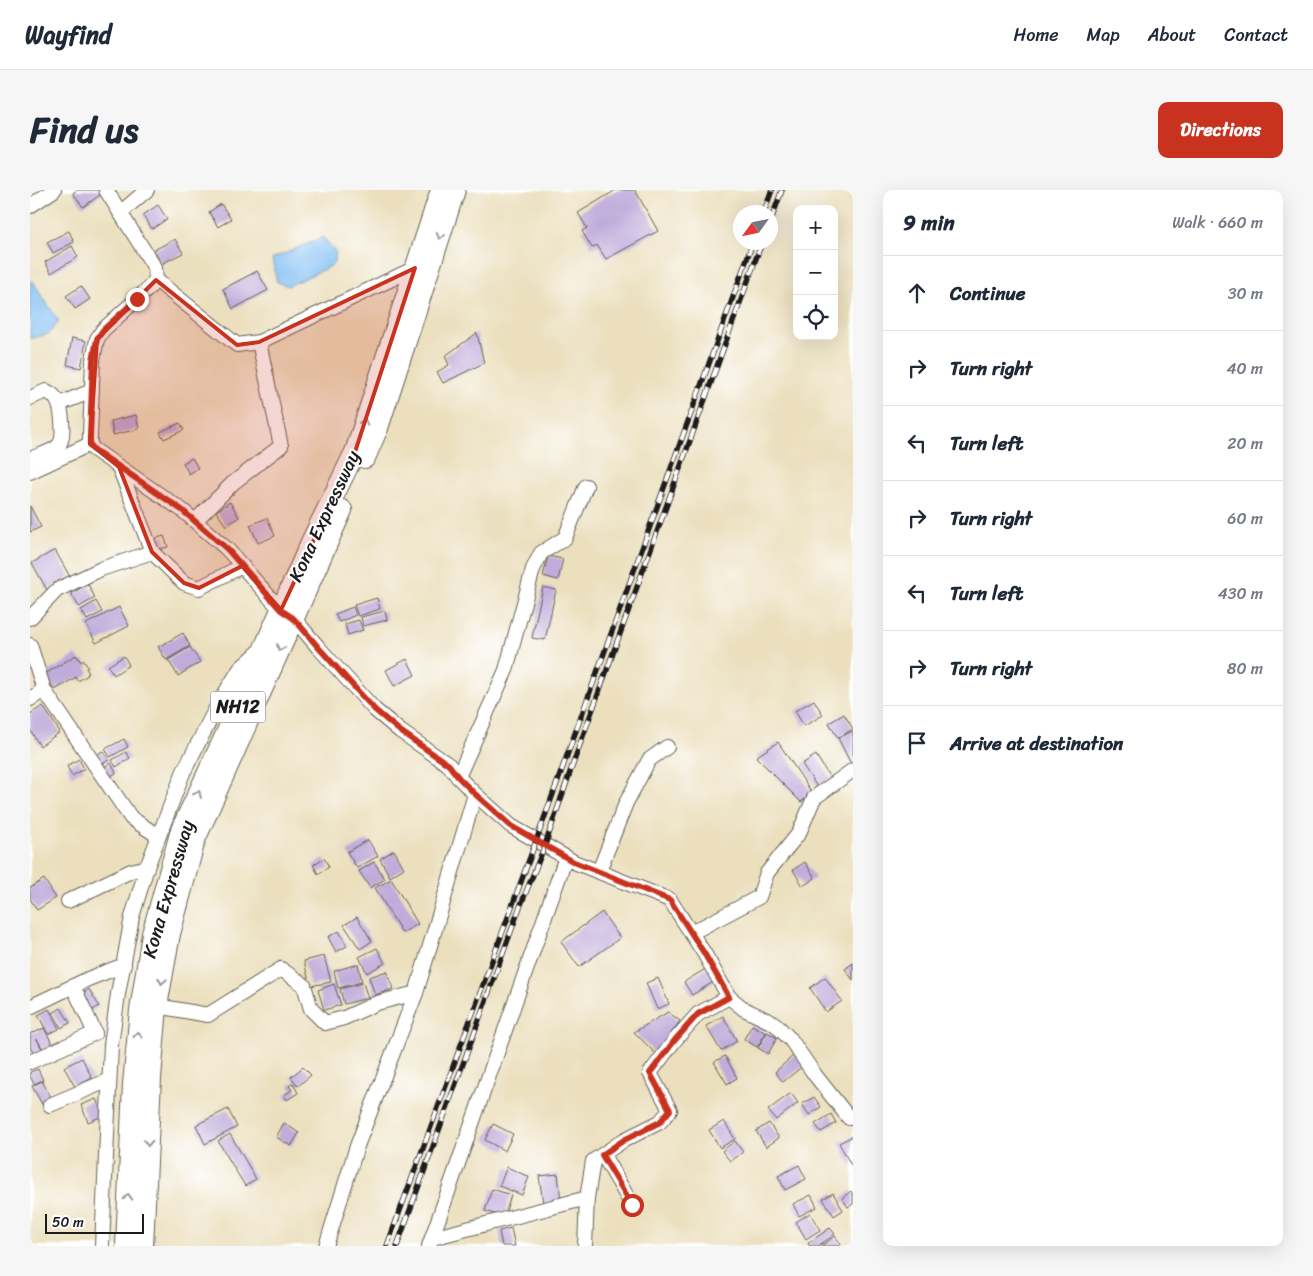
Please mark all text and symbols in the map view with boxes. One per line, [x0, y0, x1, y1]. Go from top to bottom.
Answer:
text: Wayfind [25, 14, 111, 56]
text: Home [1014, 19, 1059, 51]
text: Map [1087, 19, 1120, 51]
text: About [1148, 19, 1196, 51]
text: Contact [1224, 19, 1288, 51]
text: Find us [30, 99, 138, 161]
button: Directions [1158, 102, 1283, 158]
text: 9 min [903, 204, 955, 242]
north arrow [733, 205, 778, 250]
map controls [793, 205, 838, 340]
button: + [793, 205, 838, 250]
text: Walk · 660 m [1172, 208, 1263, 237]
one-way arrow [436, 232, 446, 240]
button: − [793, 250, 838, 295]
text: Continue [950, 277, 1026, 310]
icon: ahead [903, 279, 931, 307]
text: 30 m [1228, 279, 1263, 308]
route end [126, 288, 149, 311]
button: locate [793, 295, 838, 340]
text: Turn right [950, 352, 1032, 385]
icon: right [903, 354, 931, 382]
text: 40 m [1226, 354, 1263, 383]
one-way arrow [359, 419, 369, 427]
text: Turn left [950, 427, 1023, 460]
icon: left [903, 429, 931, 457]
text: 20 m [1227, 429, 1263, 458]
street label: Kona Expressway [279, 444, 369, 587]
text: Turn right [950, 502, 1032, 535]
icon: right [903, 504, 931, 532]
text: 60 m [1227, 504, 1263, 533]
text: Turn left [950, 577, 1023, 610]
icon: left [903, 579, 931, 607]
text: 430 m [1218, 579, 1263, 608]
one-way arrow [276, 643, 287, 652]
text: Turn right [950, 652, 1032, 685]
icon: right [903, 654, 931, 682]
text: 80 m [1227, 654, 1263, 683]
road number: NH12 [210, 692, 266, 722]
text: Arrive at destination [950, 727, 1123, 760]
icon: arrive [903, 729, 931, 757]
one-way arrow [192, 790, 202, 799]
street label: Kona Expressway [133, 816, 203, 962]
one-way arrow [157, 977, 167, 986]
one-way arrow [132, 1031, 143, 1039]
one-way arrow [142, 1139, 153, 1147]
one-way arrow [123, 1193, 134, 1201]
route start [621, 1194, 644, 1217]
text: 50 m [52, 1210, 84, 1235]
scale bar [45, 1211, 144, 1234]

